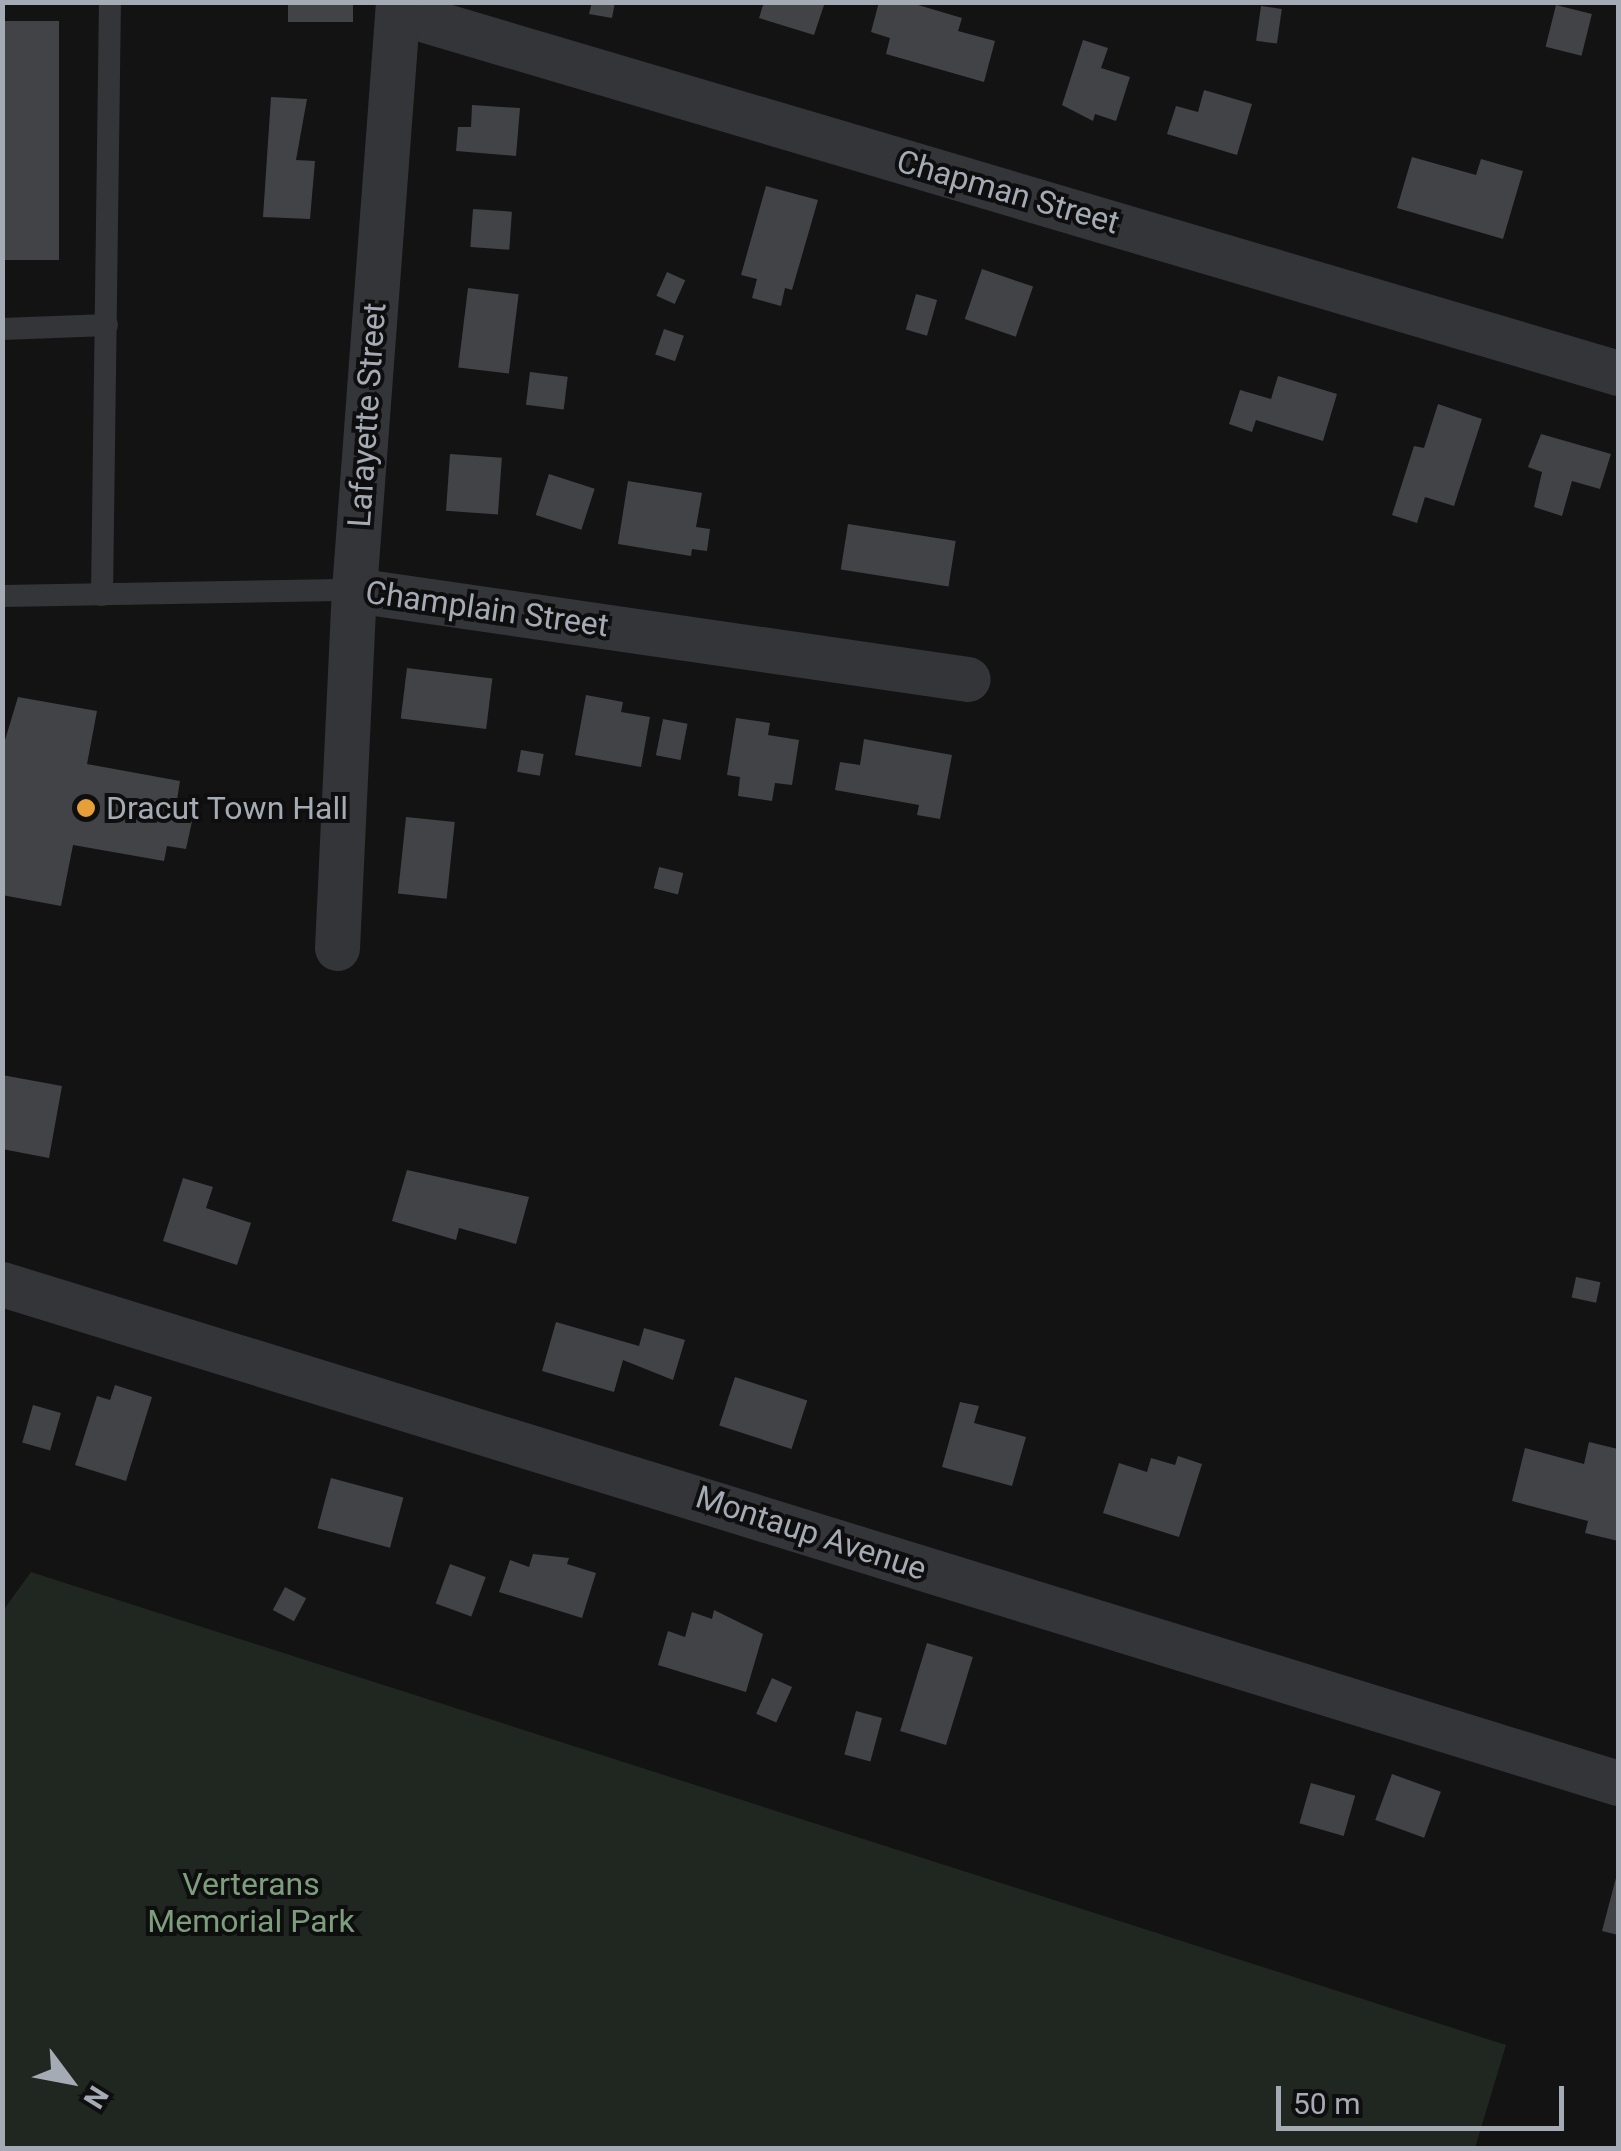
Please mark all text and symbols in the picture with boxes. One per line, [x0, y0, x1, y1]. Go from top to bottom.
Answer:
street label: Chapman Street [892, 142, 1124, 242]
street label: Lafayette Street [340, 301, 394, 529]
street label: Champlain Street [363, 573, 611, 645]
place label: Dracut Town Hall [106, 789, 349, 827]
marker: Dracut Town Hall [75, 797, 97, 819]
street label: Montaup Avenue [691, 1478, 931, 1588]
park label: Verterans Memorial Park [147, 1866, 355, 1941]
north arrow [20, 2031, 120, 2131]
scale bar [1281, 2066, 1568, 2128]
text: N [77, 2080, 115, 2114]
text: 50 m [1293, 2086, 1360, 2121]

